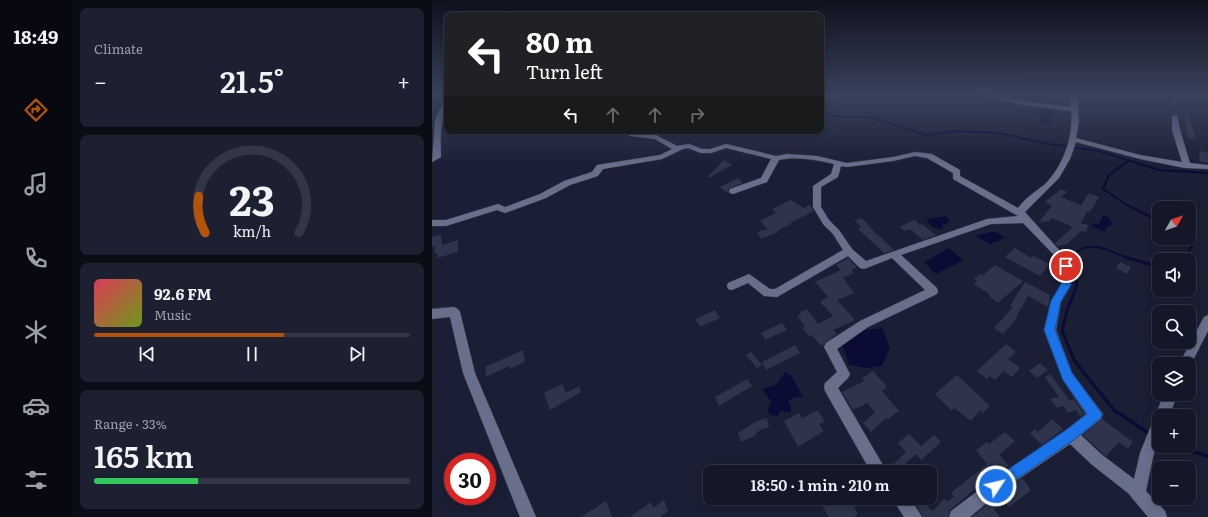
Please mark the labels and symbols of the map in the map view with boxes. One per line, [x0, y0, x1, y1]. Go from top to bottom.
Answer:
north arrow [1152, 201, 1196, 245]
pin [1049, 249, 1083, 283]
speed limit sign: 30 [444, 453, 496, 505]
position arrow [975, 465, 1017, 507]

